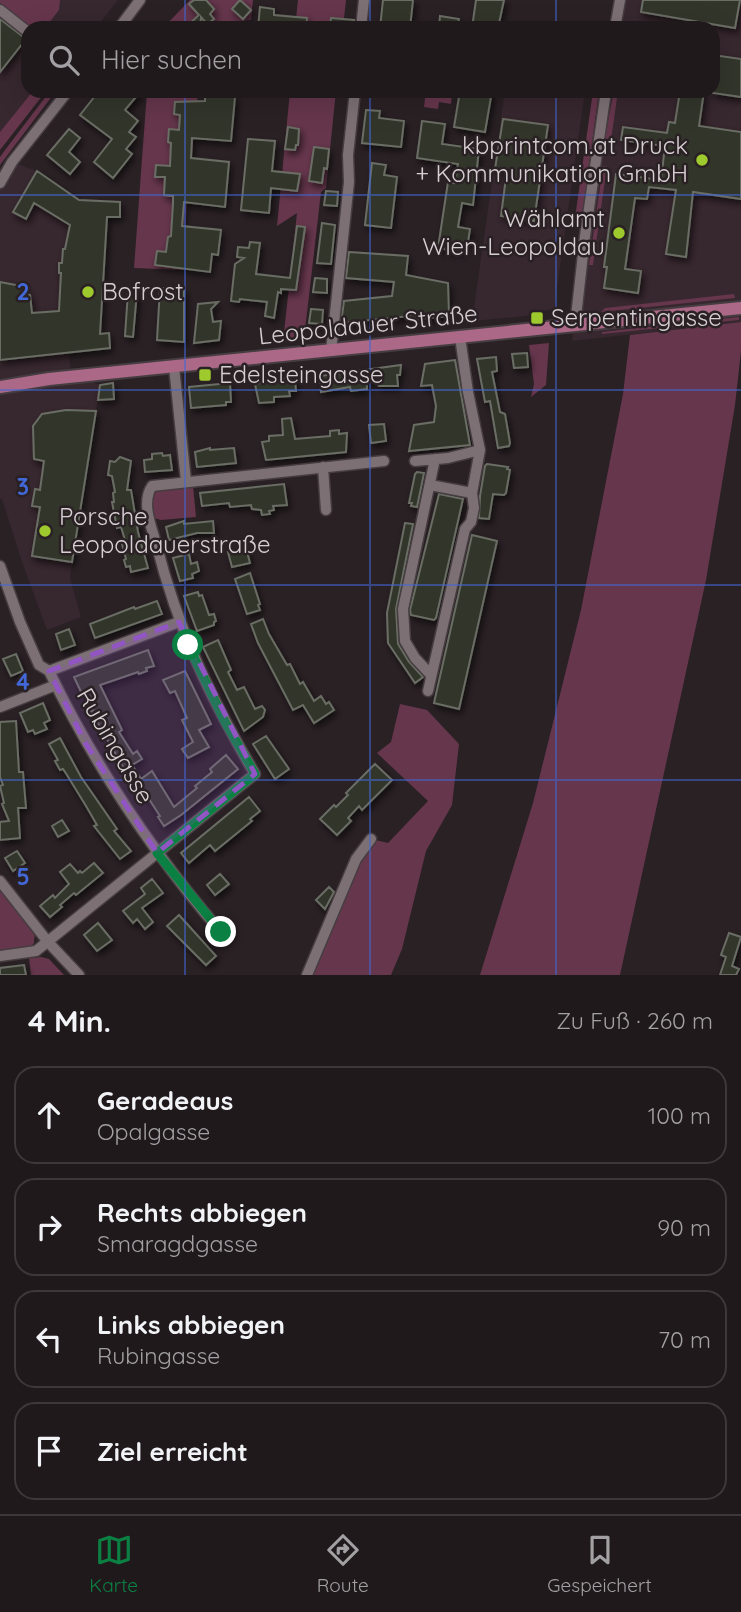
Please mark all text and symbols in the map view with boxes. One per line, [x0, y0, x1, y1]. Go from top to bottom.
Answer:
search box [21, 21, 720, 98]
icon: search [45, 41, 83, 79]
text: Hier suchen [101, 43, 242, 76]
place label: kbprintcom.at Druck + Kommunikation GmbH [415, 130, 688, 188]
marker: kbprintcom.at Druck + Kommunikation GmbH [694, 152, 710, 168]
place label: Wählamt Wien-Leopoldau [422, 203, 605, 261]
marker: Wählamt Wien-Leopoldau [611, 225, 627, 241]
place label: Bofrost [102, 276, 183, 306]
text: 2 [16, 277, 30, 306]
marker: Bofrost [80, 284, 96, 300]
street label: Leopoldauer Straße [257, 298, 479, 350]
place label: Serpentingasse [551, 302, 722, 332]
marker: Serpentingasse [529, 310, 545, 326]
place label: Edelsteingasse [219, 359, 383, 389]
marker: Edelsteingasse [197, 367, 213, 383]
text: 3 [17, 472, 29, 501]
place label: Porsche Leopoldauerstraße [59, 501, 270, 559]
marker: Porsche Leopoldauerstraße [37, 523, 53, 539]
route start [172, 629, 203, 660]
text: 4 [16, 667, 30, 696]
street label: Rubingasse [71, 682, 161, 809]
text: 5 [16, 862, 30, 891]
route end [205, 916, 236, 947]
text: 4 Min. [28, 1002, 111, 1040]
text: Zu Fuß · 260 m [556, 1006, 713, 1035]
text: Geradeaus [97, 1084, 233, 1117]
icon: ahead [30, 1096, 68, 1134]
text: 100 m [648, 1101, 711, 1130]
text: Opalgasse [97, 1117, 210, 1146]
text: Rechts abbiegen [97, 1196, 307, 1229]
icon: right [30, 1208, 68, 1246]
text: 90 m [657, 1213, 711, 1242]
text: Smaragdgasse [97, 1229, 258, 1258]
text: Links abbiegen [97, 1308, 285, 1341]
icon: left [30, 1320, 68, 1358]
text: 70 m [658, 1325, 711, 1354]
text: Rubingasse [97, 1341, 220, 1370]
icon: arrive [30, 1432, 68, 1470]
text: Ziel erreicht [97, 1435, 248, 1468]
tab: Karte [89, 1531, 138, 1597]
tab: Route [317, 1531, 369, 1597]
tab: Gespeichert [547, 1531, 652, 1597]

